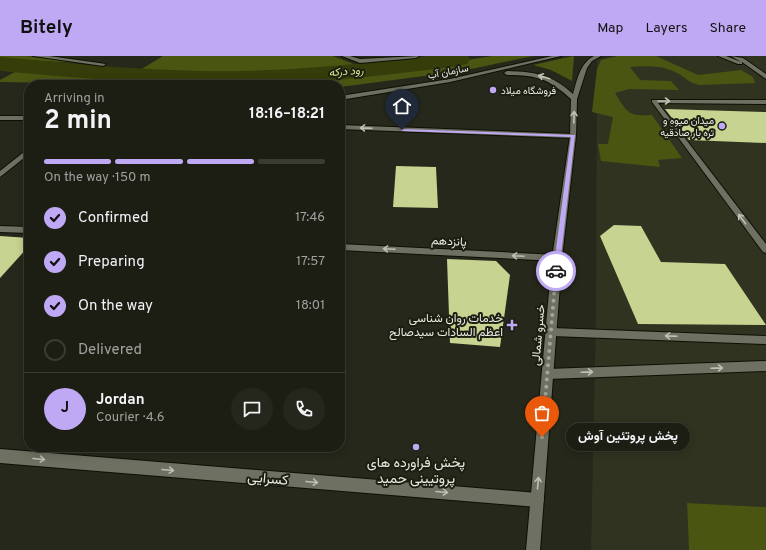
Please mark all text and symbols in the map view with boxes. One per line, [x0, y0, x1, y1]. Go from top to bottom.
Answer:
text: Bitely [20, 16, 73, 40]
text: Map [597, 20, 623, 37]
text: Layers [645, 20, 687, 37]
text: Share [709, 20, 746, 37]
street label: سازمان آب [427, 62, 470, 83]
water label: رود درکه [328, 64, 364, 80]
one-way arrow [537, 73, 550, 80]
marker: فروشگاه میلاد [488, 85, 498, 95]
place label: فروشگاه میلاد [501, 85, 557, 98]
pin [385, 89, 419, 130]
text: Arriving in [44, 91, 105, 107]
icon: home [391, 95, 413, 117]
one-way arrow [657, 97, 670, 105]
text: 2 min [44, 105, 112, 138]
text: 18:16–18:21 [249, 105, 325, 124]
one-way arrow [570, 111, 577, 124]
place label: میدان میوه و تره بار صادقیه [660, 115, 714, 140]
marker: میدان میوه و تره بار صادقیه [717, 121, 727, 131]
one-way arrow [360, 125, 373, 132]
text: On the way · 150 m [44, 170, 150, 186]
icon: check [44, 207, 66, 229]
text: Confirmed [78, 209, 149, 228]
text: 17:46 [295, 210, 325, 226]
one-way arrow [738, 214, 747, 225]
street label: پانزدهم [431, 233, 467, 251]
one-way arrow [383, 246, 396, 253]
icon: check [44, 251, 66, 273]
courier [536, 251, 576, 291]
text: Preparing [78, 253, 145, 272]
one-way arrow [512, 253, 525, 260]
text: 17:57 [296, 254, 325, 270]
icon: car [545, 260, 567, 282]
icon: check [44, 295, 66, 317]
text: On the way [78, 297, 153, 316]
text: 18:01 [296, 298, 325, 314]
street label: خسرو شمالی [528, 304, 550, 366]
place label: خدمات روان شناسی اعظم السادات سیدصالح [389, 311, 503, 341]
marker: خدمات روان شناسی اعظم السادات سیدصالح [506, 319, 518, 331]
one-way arrow [665, 333, 678, 340]
text: Delivered [78, 341, 142, 360]
one-way arrow [710, 364, 723, 371]
one-way arrow [580, 369, 593, 376]
button: chat [231, 388, 273, 430]
button: phone [283, 388, 325, 430]
text: Jordan [96, 391, 145, 410]
pin [525, 396, 559, 437]
text: J [61, 399, 69, 418]
icon: bag [531, 402, 553, 424]
text: Courier · 4.6 [96, 410, 164, 426]
callout: پخش پروتئین آوش [566, 423, 690, 451]
text: پخش پروتئین آوش [578, 429, 678, 445]
marker: پخش فراورده های پروتیینی حمید [411, 442, 421, 452]
place label: پخش فراورده های پروتیینی حمید [367, 455, 465, 488]
one-way arrow [32, 456, 45, 463]
one-way arrow [161, 466, 174, 474]
street label: کسرایی [247, 469, 289, 490]
one-way arrow [535, 477, 542, 490]
one-way arrow [305, 478, 318, 485]
one-way arrow [435, 489, 448, 496]

